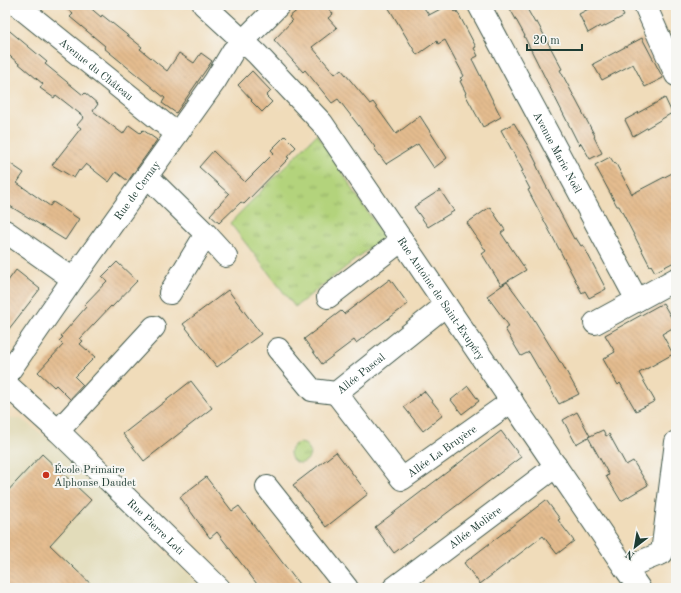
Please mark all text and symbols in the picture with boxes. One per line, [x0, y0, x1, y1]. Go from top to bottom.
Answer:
scale bar [527, 26, 582, 52]
text: 20 m [533, 35, 560, 47]
street label: Avenue du Château [56, 37, 135, 103]
street label: Avenue Marie Noël [530, 110, 583, 195]
street label: Rue de Cernay [113, 159, 163, 223]
street label: Rue Antoine de Saint-Exupéry [394, 236, 486, 363]
street label: Allée Pascal [335, 352, 388, 397]
street label: Allée La Bruyère [406, 424, 479, 480]
place label: École Primaire Alphonse Daudet [54, 463, 136, 489]
marker: École Primaire Alphonse Daudet [41, 470, 51, 480]
street label: Rue Pierre Loti [125, 498, 185, 558]
street label: Allée Molière [447, 505, 504, 552]
north arrow [615, 527, 655, 567]
text: N [624, 547, 637, 561]

